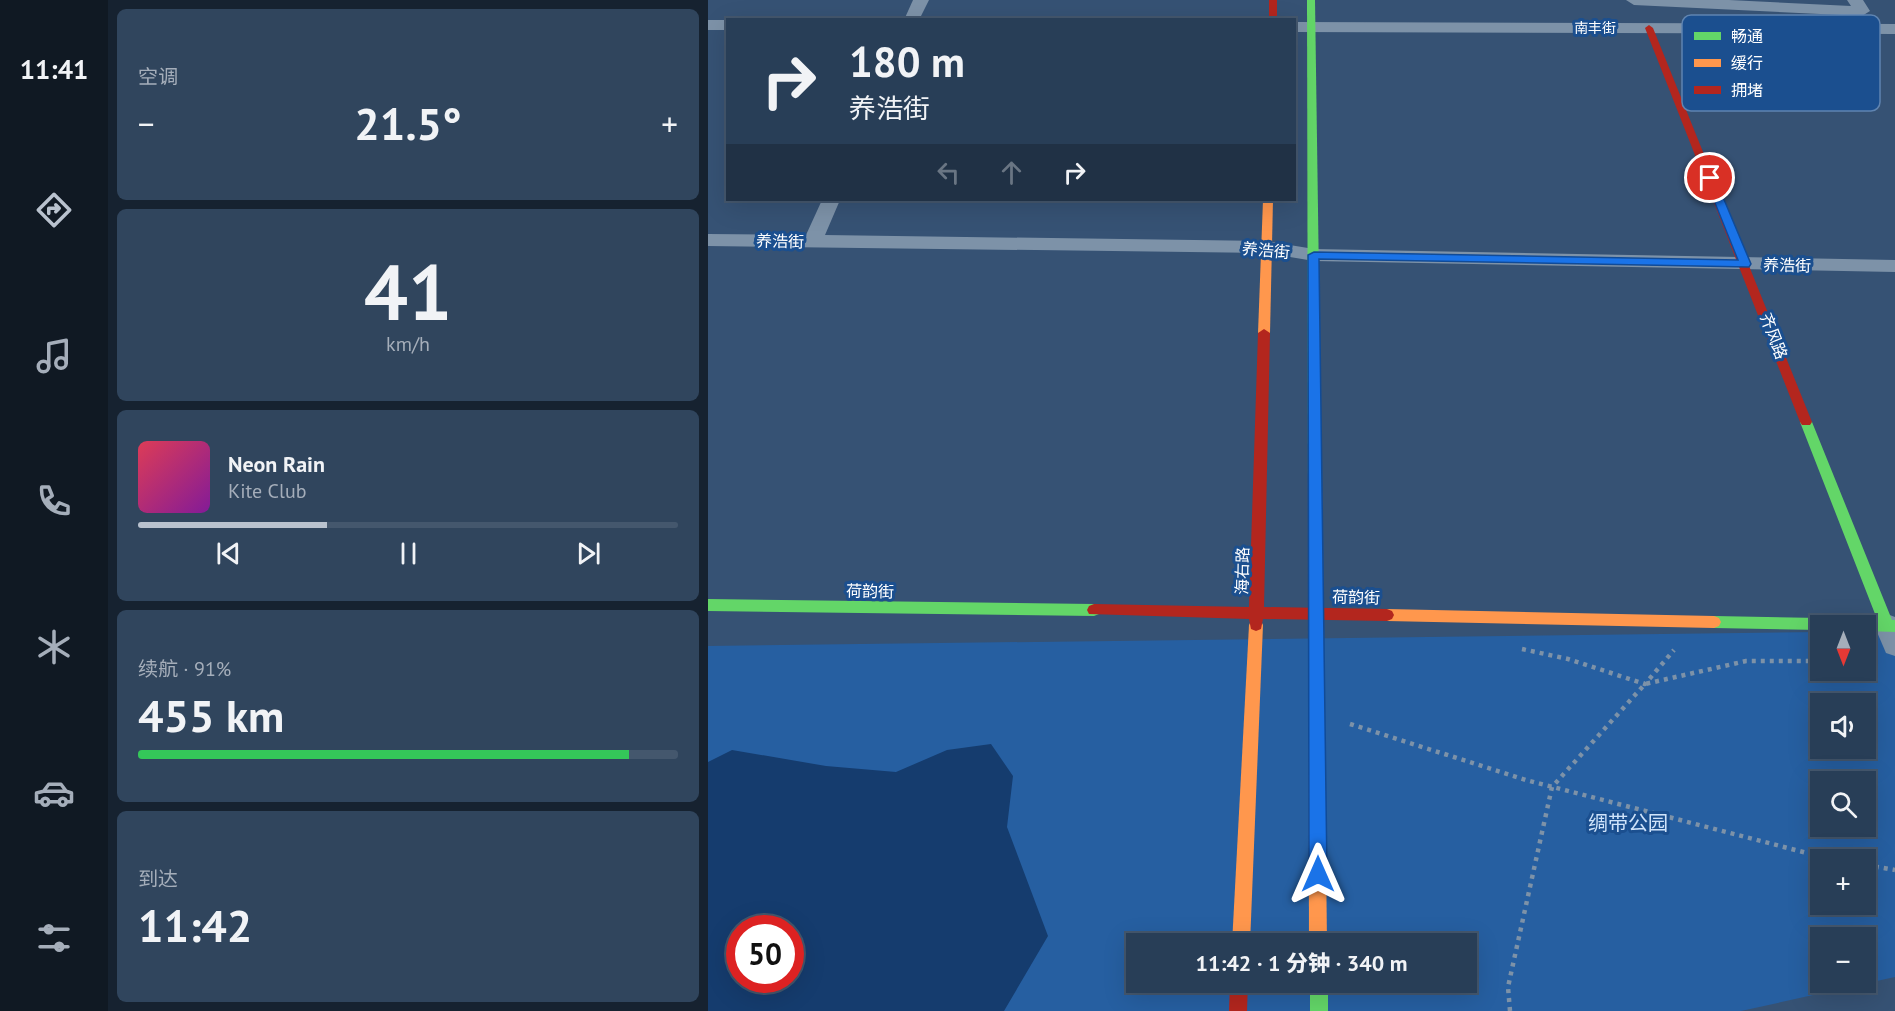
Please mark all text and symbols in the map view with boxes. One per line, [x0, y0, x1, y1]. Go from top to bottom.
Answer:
legend [1682, 15, 1880, 111]
street label: 南丰街 [1574, 19, 1616, 37]
text: 畅通 [1731, 26, 1763, 46]
text: 180 m [849, 34, 965, 89]
icon: right [750, 42, 828, 120]
text: 11:41 [20, 52, 88, 86]
text: 缓行 [1731, 53, 1763, 73]
text: 空调 [138, 64, 178, 90]
text: 拥堵 [1731, 80, 1763, 100]
text: 养浩街 [849, 91, 930, 125]
text: 21.5° [354, 94, 462, 152]
text: − [138, 102, 155, 145]
text: + [661, 102, 678, 145]
pin [1684, 152, 1735, 203]
icon: left [932, 156, 965, 189]
icon: ahead [995, 156, 1028, 189]
icon: right [1058, 156, 1091, 189]
icon: arrive [1693, 161, 1726, 194]
icon: directions [33, 189, 75, 231]
street label: 养浩街 [756, 231, 804, 251]
street label: 养浩街 [1241, 238, 1291, 262]
text: 41 [364, 241, 452, 342]
street label: 养浩街 [1763, 255, 1811, 275]
street label: 齐风路 [1756, 310, 1792, 362]
text: km/h [386, 331, 430, 357]
icon: music [33, 335, 75, 377]
text: Neon Rain [228, 450, 325, 478]
text: Kite Club [228, 478, 306, 504]
icon: phone [33, 480, 75, 522]
icon: previous [212, 537, 245, 570]
icon: pause [392, 537, 425, 570]
icon: next [572, 537, 605, 570]
street label: 海右路 [1232, 547, 1252, 595]
street label: 荷韵街 [846, 581, 894, 601]
street label: 荷韵街 [1332, 587, 1380, 607]
north arrow [1810, 615, 1876, 681]
map controls [1810, 615, 1876, 993]
icon: climate [33, 626, 75, 668]
text: 续航 · 91% [138, 656, 231, 682]
text: 455 km [138, 686, 284, 744]
button: sound [1810, 693, 1876, 759]
button: search [1810, 771, 1876, 837]
icon: car [33, 772, 75, 814]
park label: 绸带公园 [1588, 810, 1668, 836]
position arrow [1286, 842, 1350, 906]
button: + [1810, 849, 1876, 915]
text: 到达 [138, 866, 178, 892]
text: 11:42 [138, 896, 252, 954]
speed limit sign: 50 [726, 915, 804, 993]
icon: filters [33, 917, 75, 959]
button: − [1810, 927, 1876, 993]
text: 11:42 · 1 分钟 · 340 m [1196, 949, 1407, 977]

